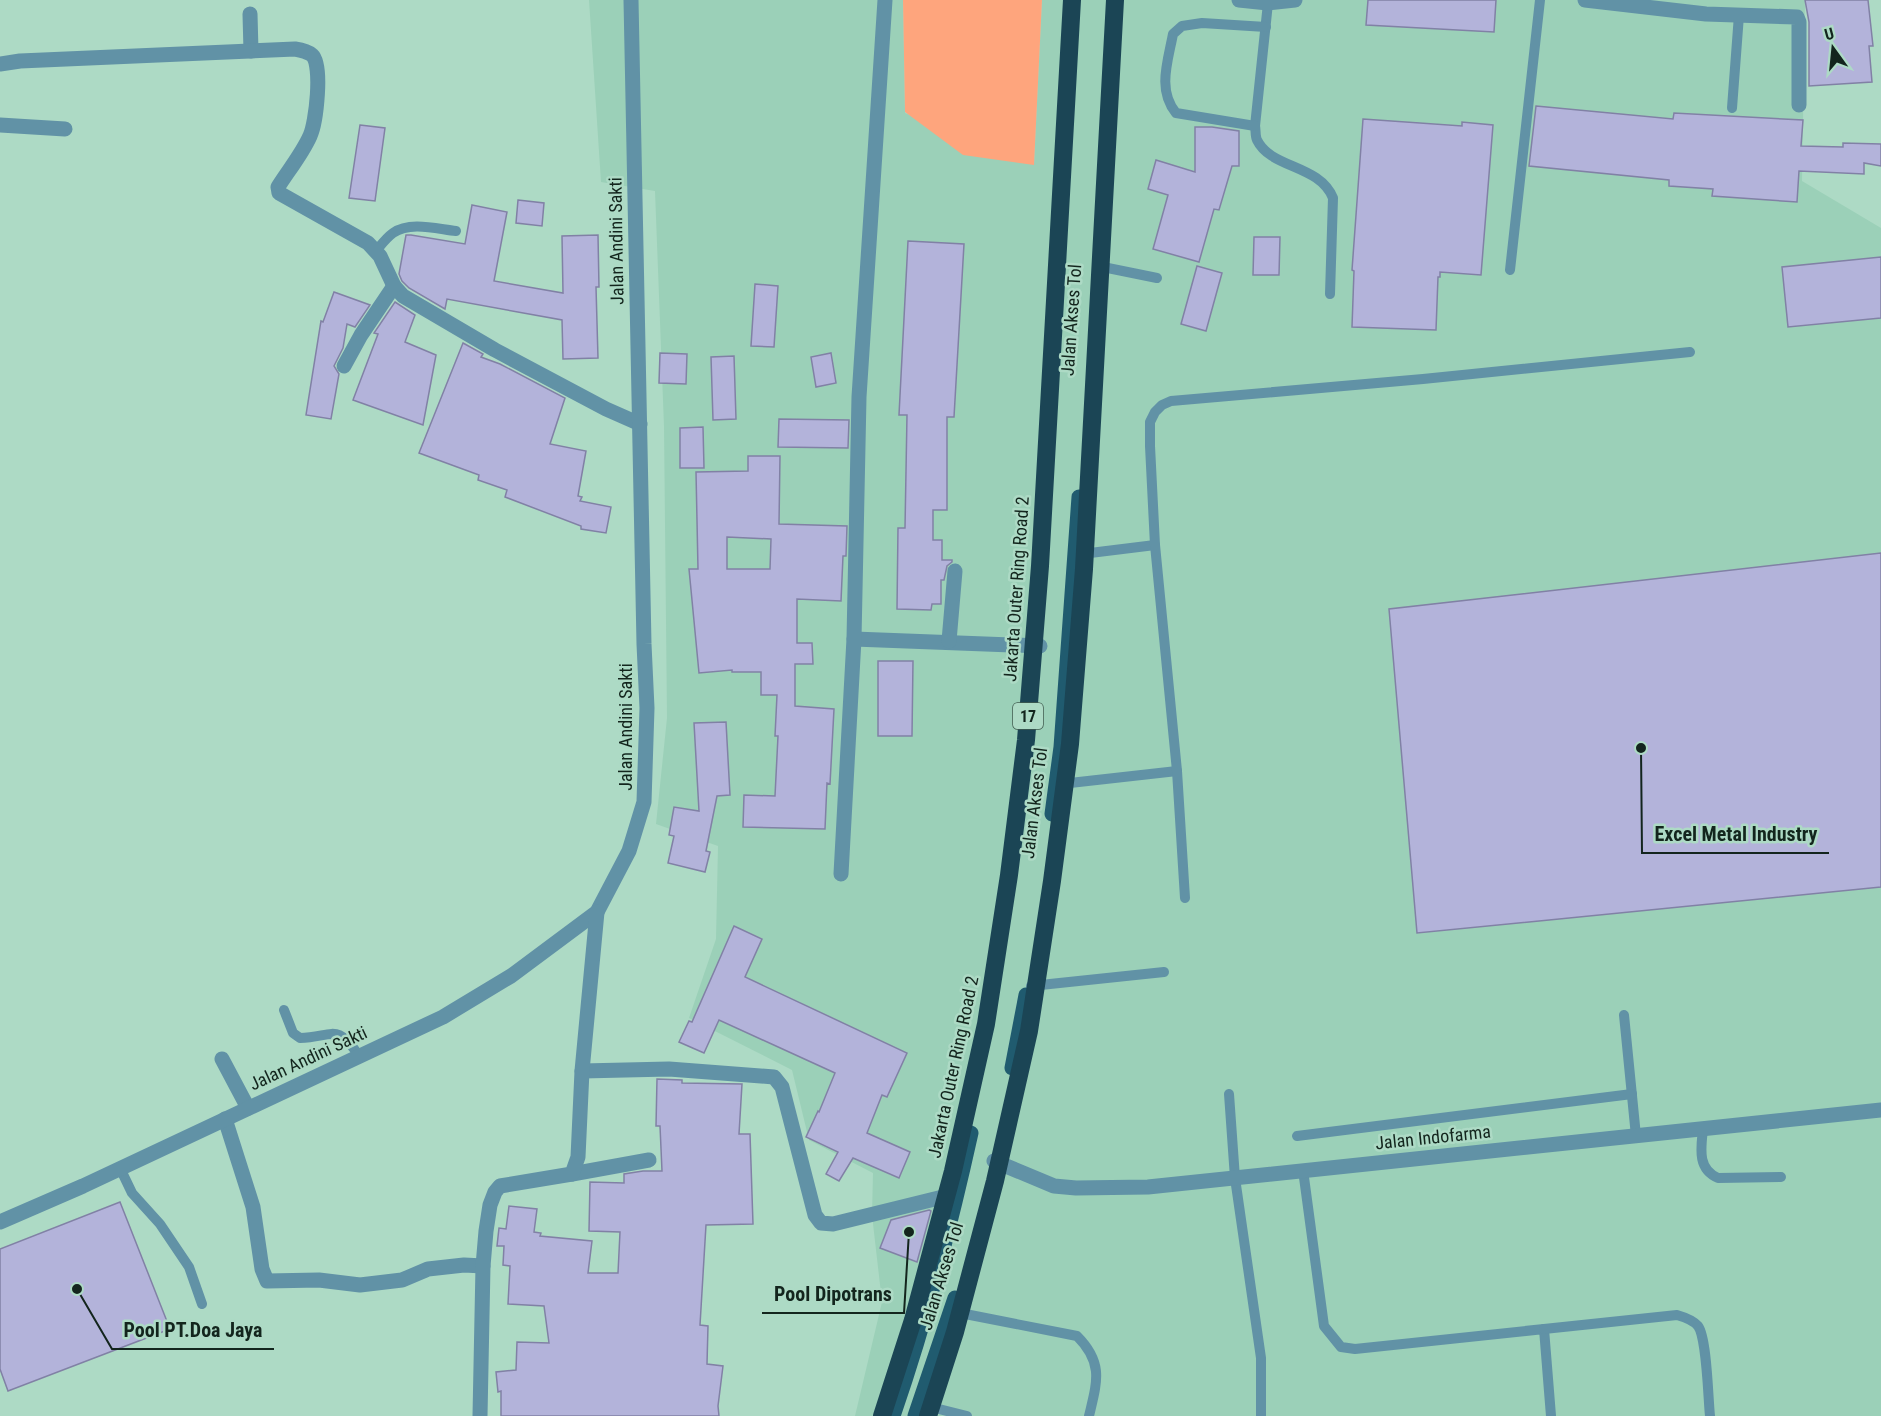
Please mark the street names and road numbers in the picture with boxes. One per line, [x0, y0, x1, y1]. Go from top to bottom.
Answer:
street label: Jalan Andini Sakti [604, 177, 628, 305]
street label: Jalan Akses Tol [1057, 264, 1085, 376]
street label: Jakarta Outer Ring Road 2 [999, 496, 1033, 682]
street label: Jalan Andini Sakti [615, 663, 636, 791]
road number: 17 [1013, 703, 1043, 729]
street label: Jalan Akses Tol [1017, 746, 1051, 860]
street label: Jakarta Outer Ring Road 2 [923, 974, 983, 1160]
street label: Jalan Andini Sakti [246, 1022, 370, 1094]
street label: Jalan Indofarma [1374, 1120, 1492, 1154]
street label: Jalan Akses Tol [915, 1220, 967, 1332]

